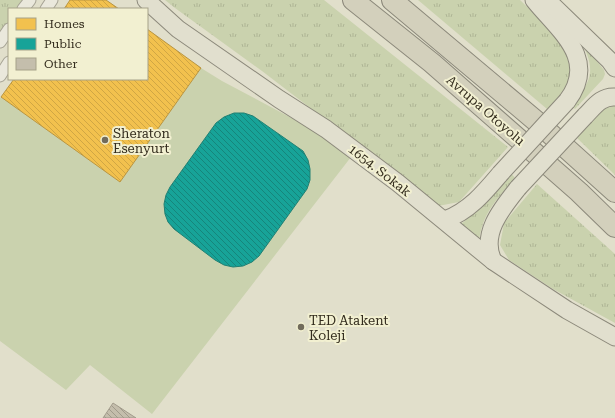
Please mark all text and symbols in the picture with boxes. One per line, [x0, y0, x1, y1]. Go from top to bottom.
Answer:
legend [8, 8, 148, 80]
text: Homes [44, 17, 85, 31]
text: Public [44, 37, 82, 51]
text: Other [44, 57, 77, 71]
street label: Avrupa Otoyolu [443, 72, 528, 148]
place label: Sheraton Esenyurt [113, 126, 170, 156]
marker: Sheraton Esenyurt [100, 135, 110, 145]
street label: 1654. Sokak [345, 141, 414, 199]
place label: TED Atakent Koleji [309, 313, 389, 343]
marker: TED Atakent Koleji [296, 322, 306, 332]

